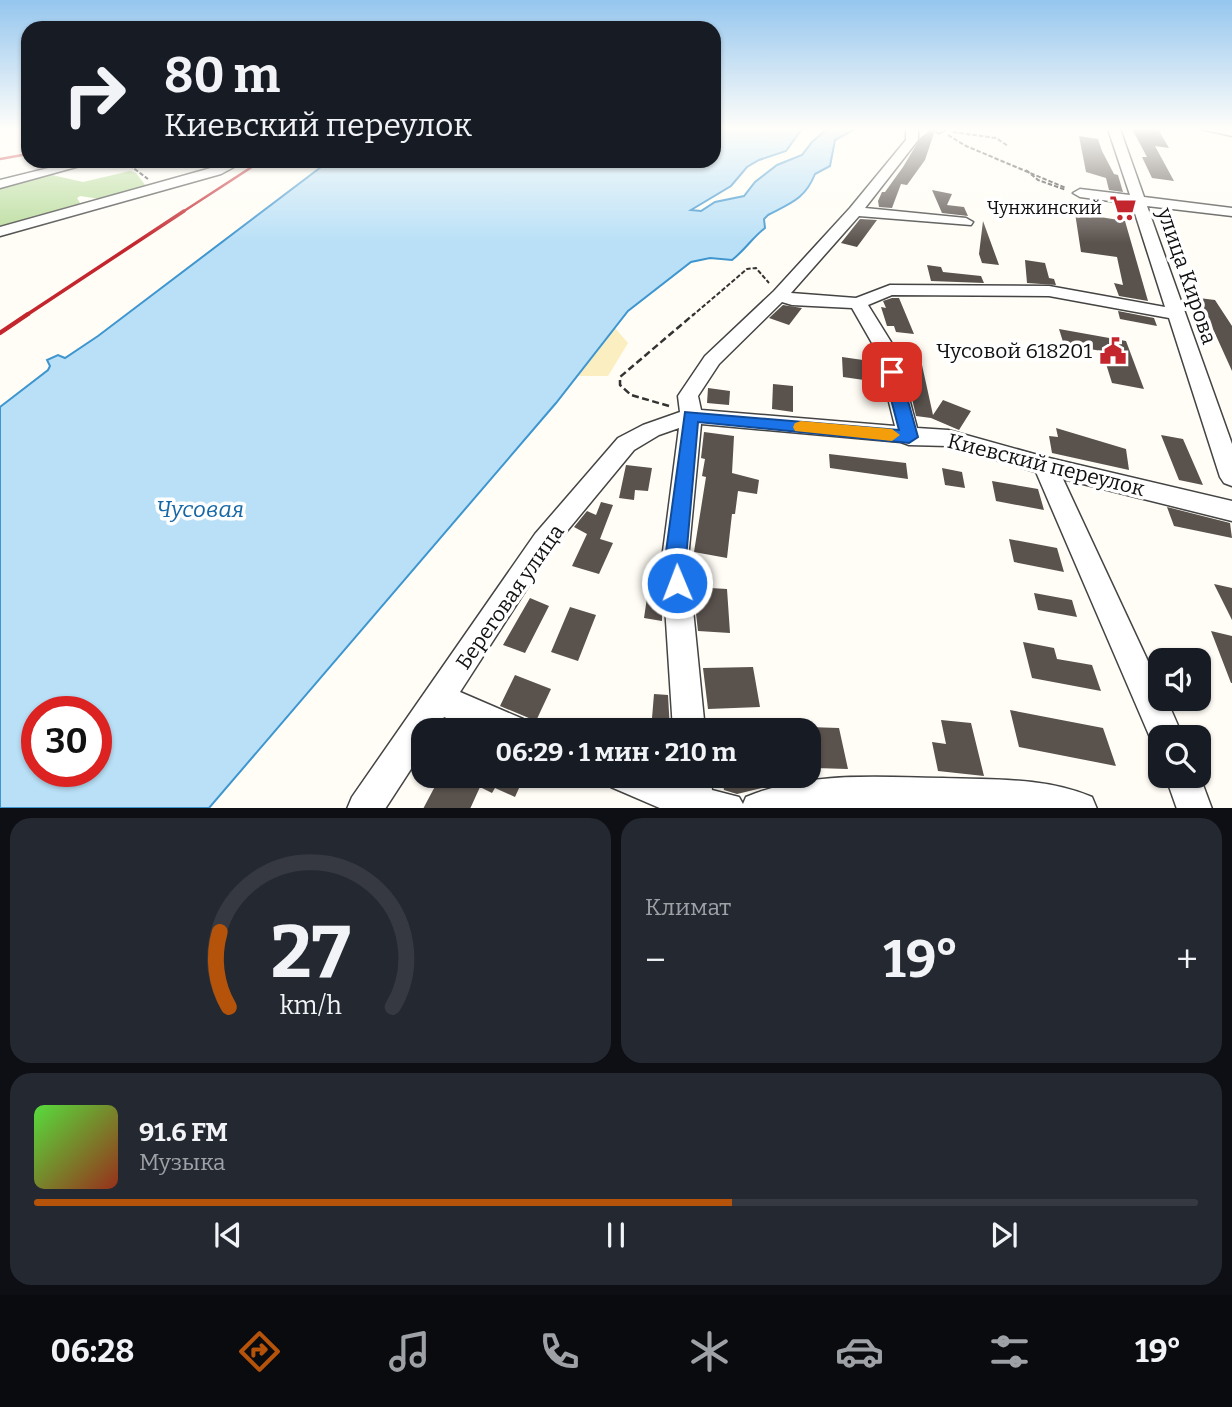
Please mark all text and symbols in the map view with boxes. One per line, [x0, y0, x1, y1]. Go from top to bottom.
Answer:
text: 80 m [164, 46, 280, 105]
icon: right [49, 49, 140, 140]
text: Киевский переулок [164, 106, 472, 144]
supermarket icon: Чунжинский [1108, 193, 1138, 223]
place label: Чунжинский [987, 197, 1102, 219]
street label: улица Кирова [1151, 203, 1223, 348]
public building icon: Чусовой 618201 [1098, 336, 1128, 366]
place label: Чусовой 618201 [936, 338, 1092, 364]
pin [862, 342, 922, 402]
icon: arrive [873, 353, 911, 391]
street label: Киевский переулок [945, 428, 1148, 502]
water label: Чусовая [156, 495, 244, 523]
street label: Береговая улица [450, 519, 570, 675]
position arrow [640, 546, 714, 620]
map controls [1148, 648, 1211, 788]
button: sound [1148, 648, 1211, 711]
speed limit sign: 30 [21, 696, 112, 787]
button: search [1148, 725, 1211, 788]
text: 06:29 · 1 мин · 210 m [495, 737, 737, 768]
text: Климат [645, 893, 731, 921]
text: 27 [271, 909, 350, 996]
text: 19° [883, 928, 959, 991]
text: − [645, 937, 666, 983]
text: + [1176, 937, 1198, 983]
text: km/h [280, 990, 342, 1020]
text: 91.6 FM [139, 1117, 228, 1148]
text: Музыка [139, 1148, 226, 1176]
icon: previous [209, 1216, 247, 1254]
icon: pause [597, 1216, 635, 1254]
icon: next [985, 1216, 1023, 1254]
icon: directions [235, 1327, 284, 1376]
icon: music [385, 1327, 434, 1376]
icon: phone [535, 1327, 584, 1376]
icon: climate [685, 1327, 734, 1376]
icon: car [835, 1327, 884, 1376]
icon: filters [985, 1327, 1034, 1376]
text: 06:28 [50, 1332, 134, 1370]
text: 19° [1135, 1332, 1181, 1370]

